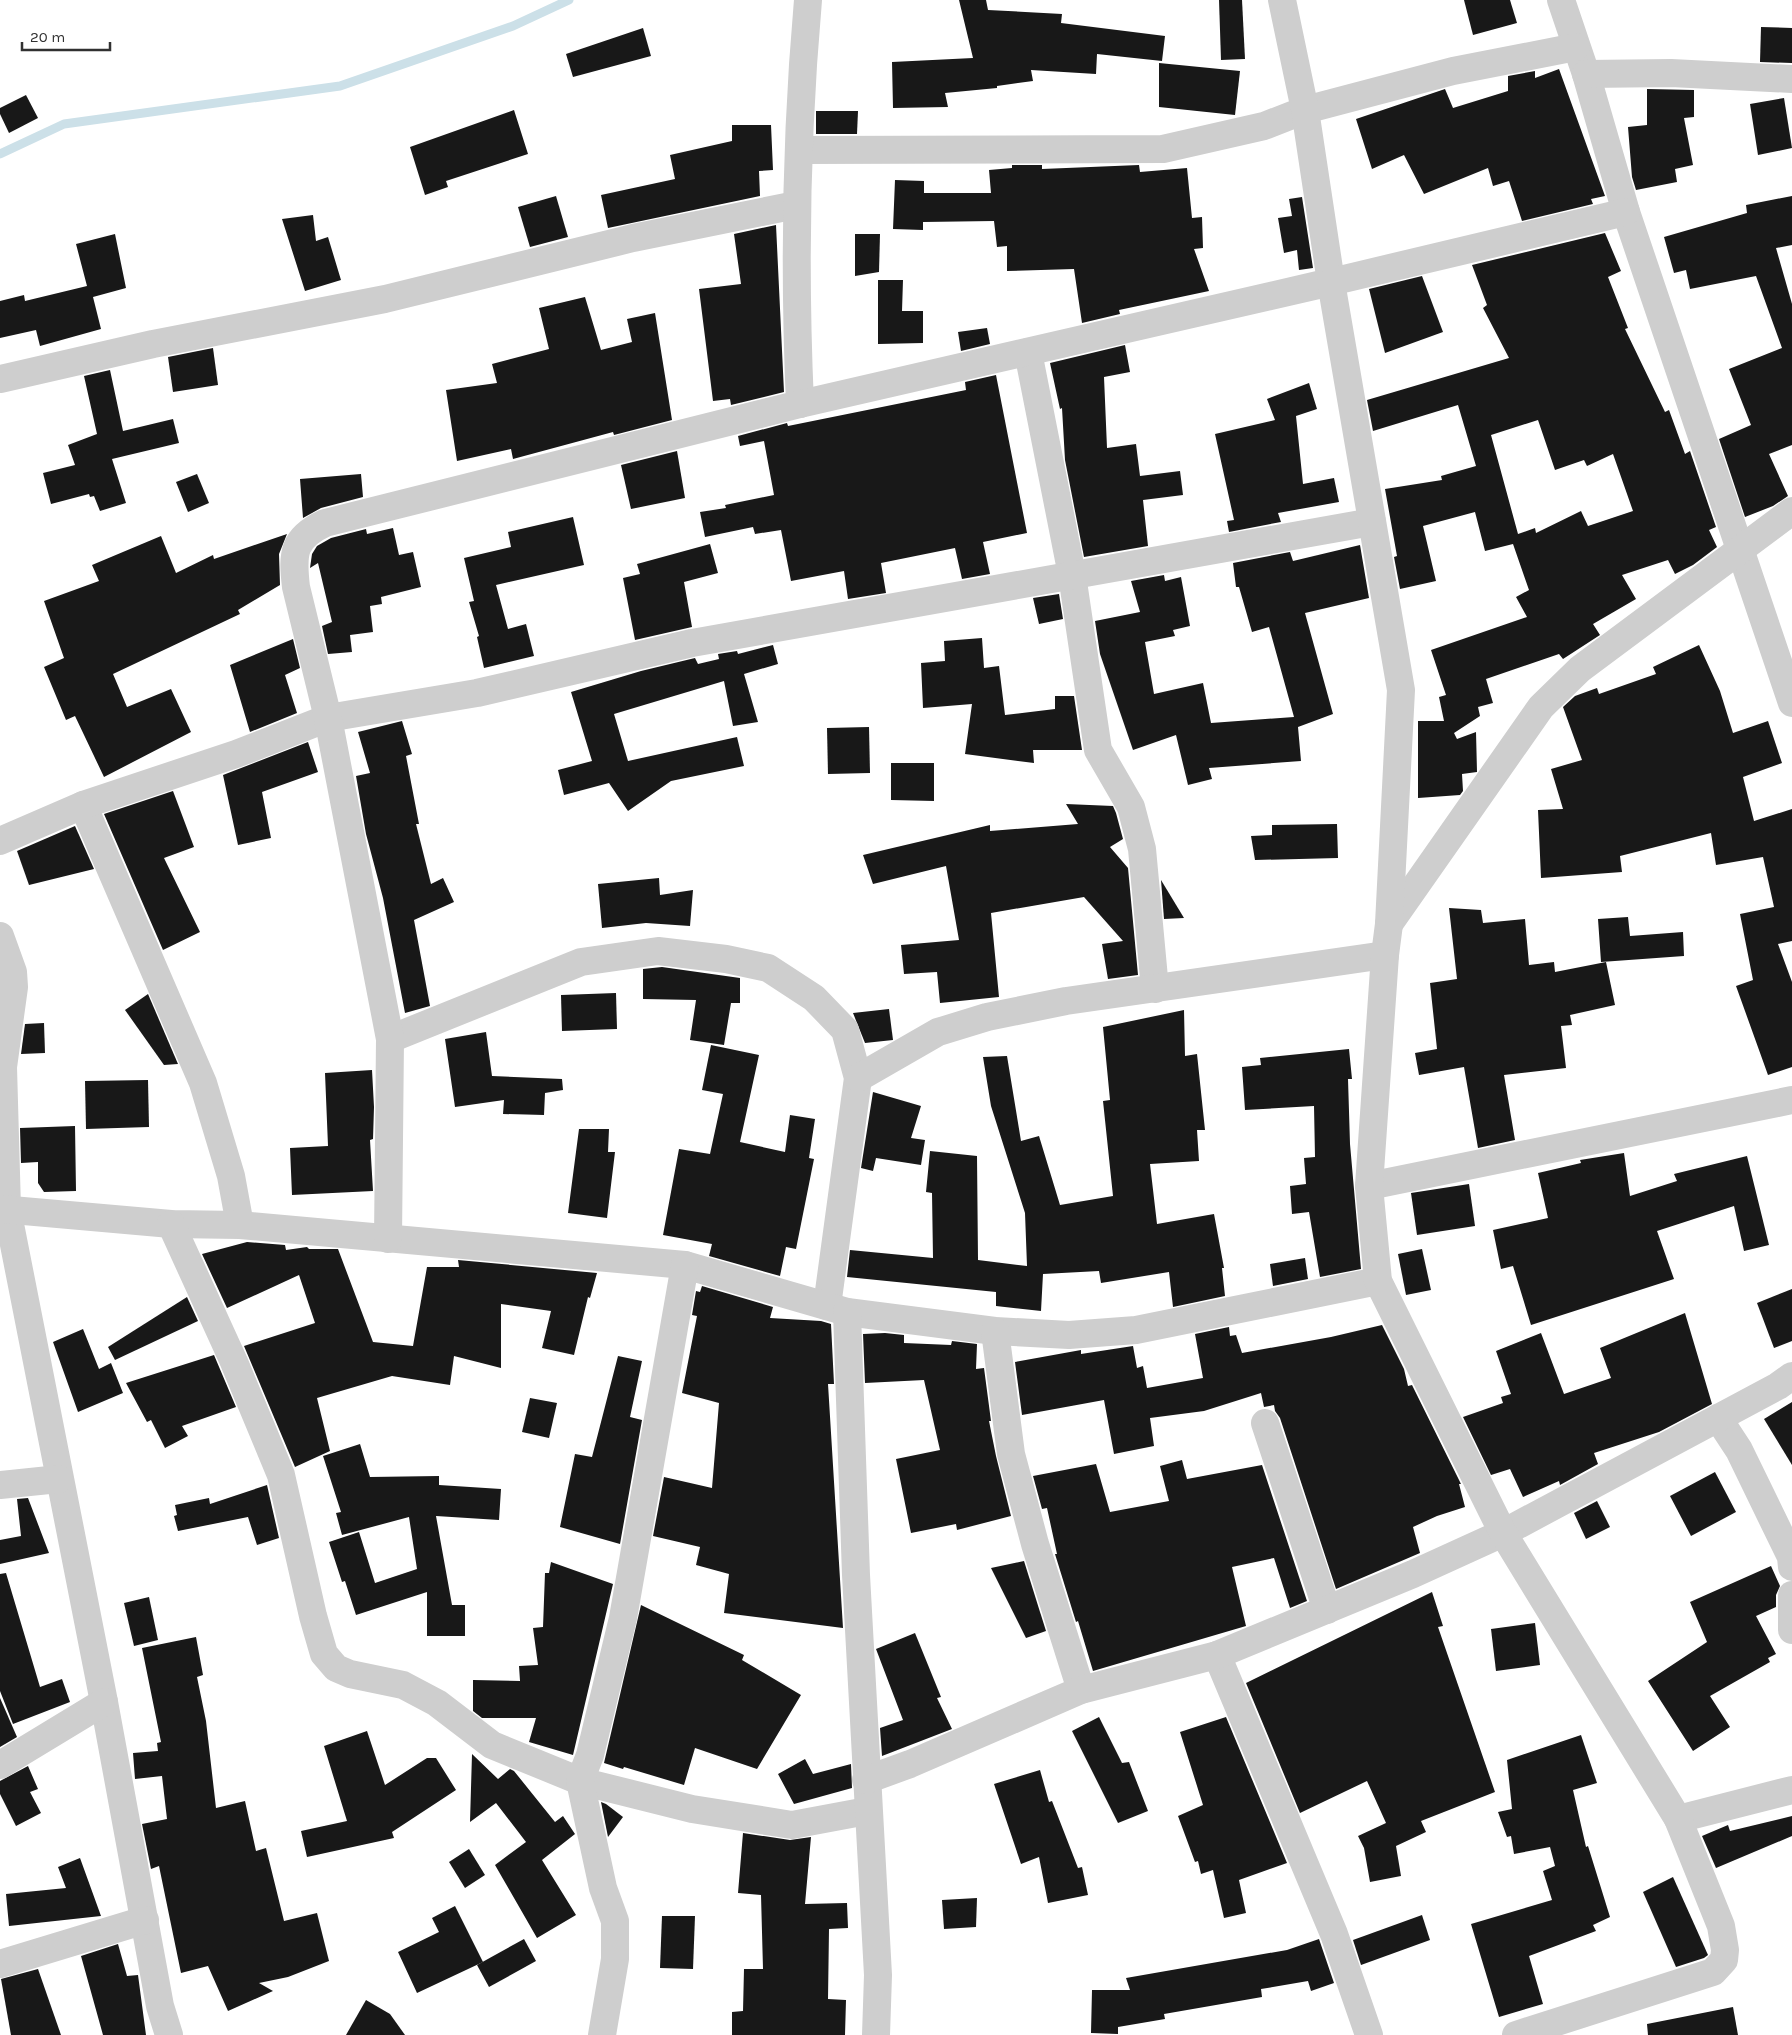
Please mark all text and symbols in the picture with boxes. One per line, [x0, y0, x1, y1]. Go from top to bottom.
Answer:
scale bar [22, 20, 110, 52]
text: 20 m [30, 28, 65, 46]

